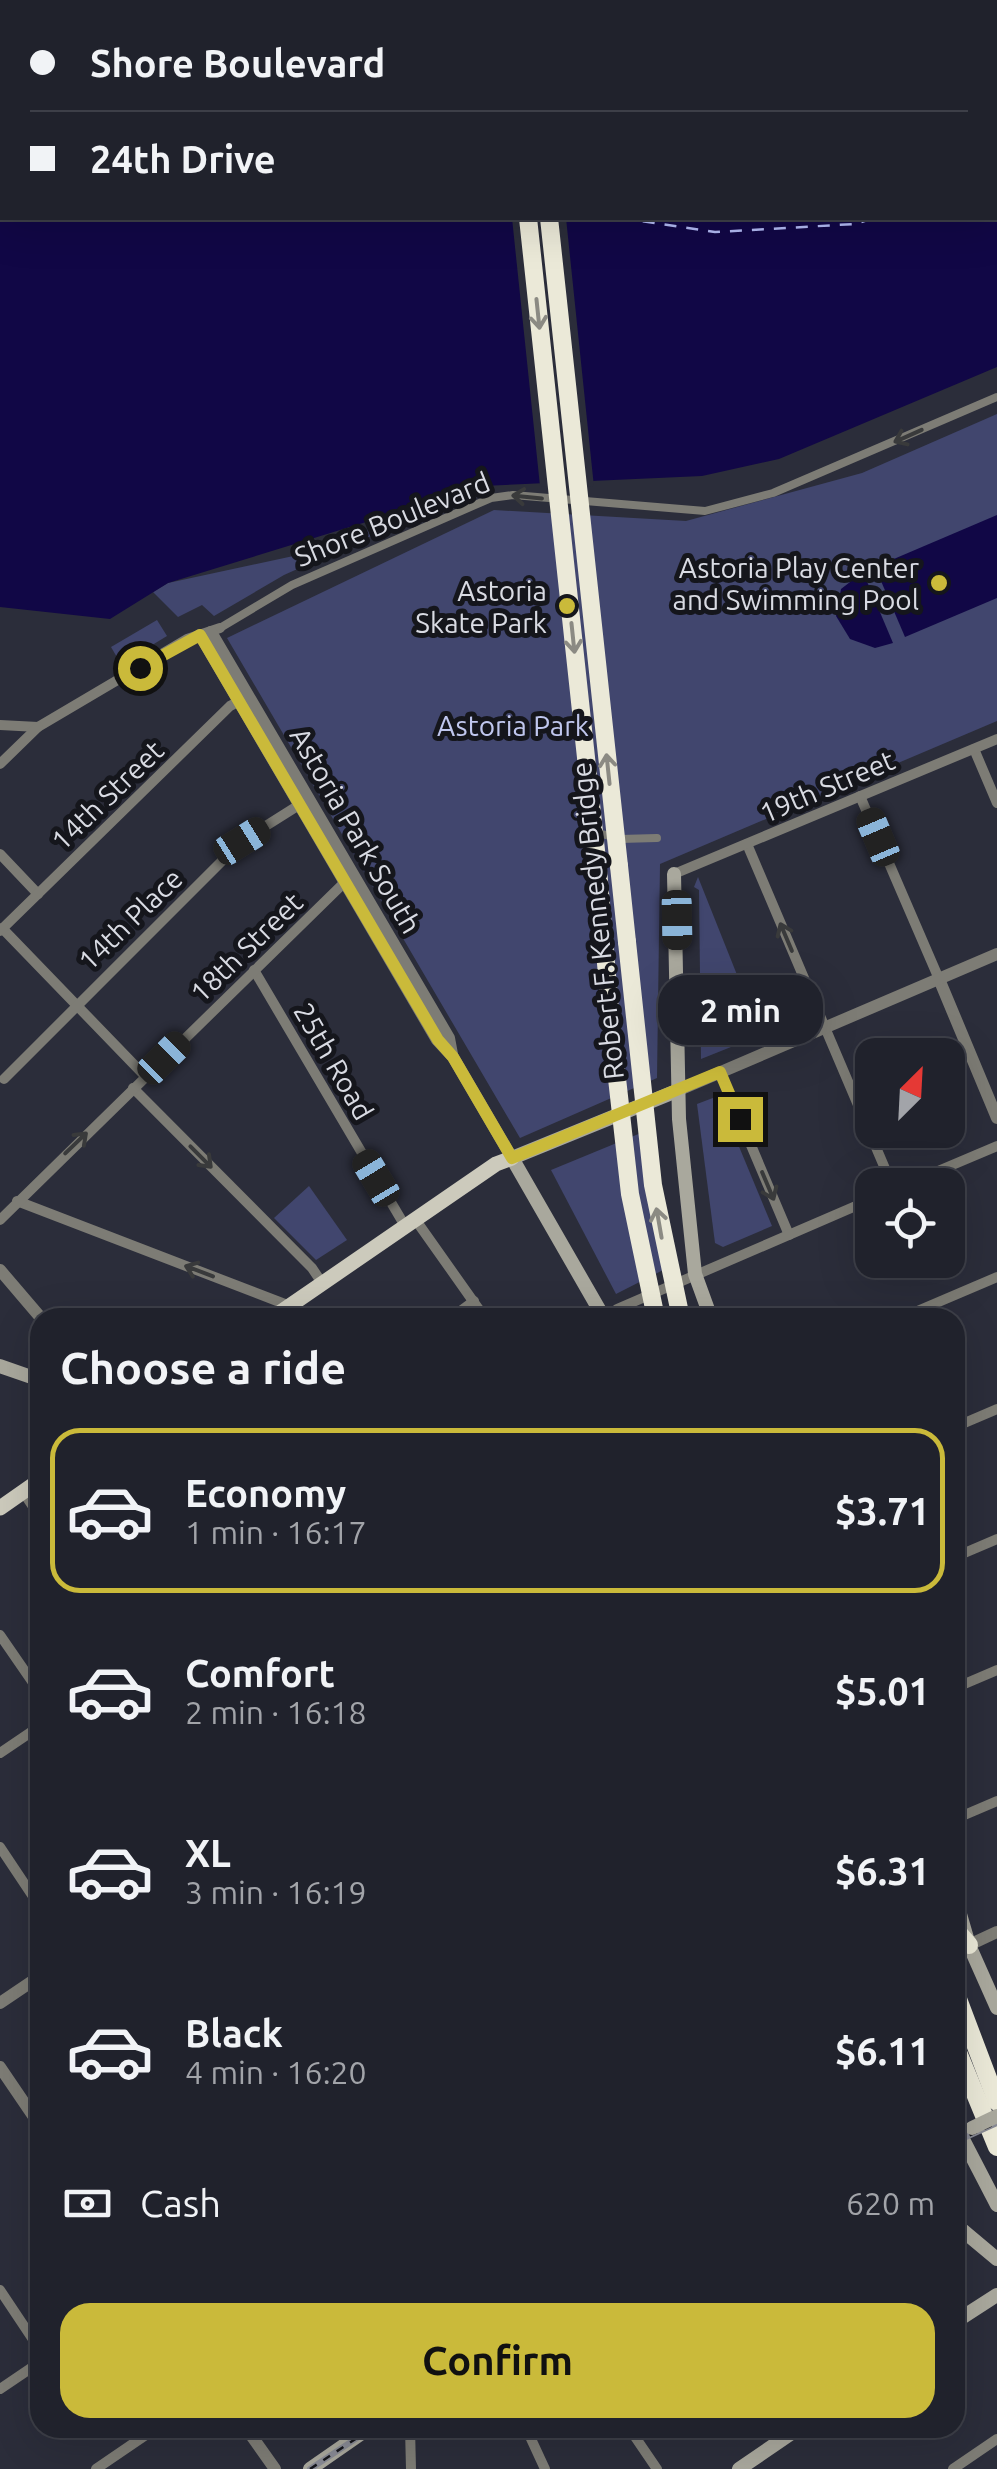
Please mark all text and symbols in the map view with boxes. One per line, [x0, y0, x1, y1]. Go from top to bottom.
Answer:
text: Shore Boulevard [90, 42, 385, 84]
text: 24th Drive [90, 138, 276, 180]
one-way arrow [529, 298, 548, 330]
one-way arrow [893, 428, 924, 446]
street label: Shore Boulevard [290, 466, 494, 572]
one-way arrow [512, 487, 544, 506]
place label: Astoria Play Center and Swimming Pool [672, 552, 919, 615]
marker: Astoria Play Center and Swimming Pool [928, 572, 950, 594]
place label: Astoria Skate Park [415, 575, 547, 638]
marker: Astoria Skate Park [556, 595, 578, 617]
one-way arrow [564, 621, 583, 653]
route start [118, 646, 163, 691]
park label: Astoria Park [437, 710, 589, 741]
street label: Astoria Park South [284, 722, 428, 938]
street label: 14th Street [45, 734, 169, 856]
street label: 19th Street [755, 744, 899, 828]
one-way arrow [598, 754, 617, 786]
street label: Robert F. Kennedy Bridge [565, 761, 629, 1081]
car [852, 804, 904, 870]
car [209, 812, 275, 870]
street label: 14th Place [72, 862, 188, 976]
street label: 18th Street [184, 886, 308, 1008]
car [661, 890, 693, 950]
one-way arrow [776, 922, 794, 953]
callout: 2 min [658, 974, 822, 1044]
text: 2 min [700, 992, 781, 1028]
street label: 25th Road [288, 997, 380, 1125]
car [132, 1026, 196, 1090]
north arrow [855, 1038, 965, 1148]
map controls [855, 1038, 965, 1278]
route end [718, 1097, 763, 1142]
one-way arrow [63, 1132, 87, 1156]
one-way arrow [189, 1145, 213, 1169]
car [348, 1145, 404, 1211]
button: locate [855, 1168, 965, 1278]
one-way arrow [760, 1170, 778, 1201]
one-way arrow [649, 1207, 668, 1239]
one-way arrow [184, 1260, 214, 1278]
text: Choose a ride [60, 1342, 346, 1393]
icon: car [65, 1466, 155, 1556]
text: Economy [185, 1472, 346, 1514]
text: $3.71 [835, 1490, 930, 1532]
text: 1 min · 16:17 [185, 1514, 367, 1550]
icon: car [65, 1646, 155, 1736]
text: Comfort [185, 1652, 335, 1694]
text: $5.01 [835, 1670, 930, 1712]
text: 2 min · 16:18 [185, 1694, 367, 1730]
icon: car [65, 1826, 155, 1916]
text: XL [185, 1832, 231, 1874]
text: $6.31 [835, 1850, 930, 1892]
text: 3 min · 16:19 [185, 1874, 367, 1910]
icon: car [65, 2006, 155, 2096]
text: Black [185, 2012, 283, 2054]
text: $6.11 [835, 2030, 930, 2072]
text: 4 min · 16:20 [185, 2054, 367, 2090]
icon: cash [60, 2176, 115, 2231]
text: Cash [140, 2182, 221, 2224]
text: 620 m [846, 2185, 935, 2221]
button: Confirm [60, 2303, 935, 2418]

